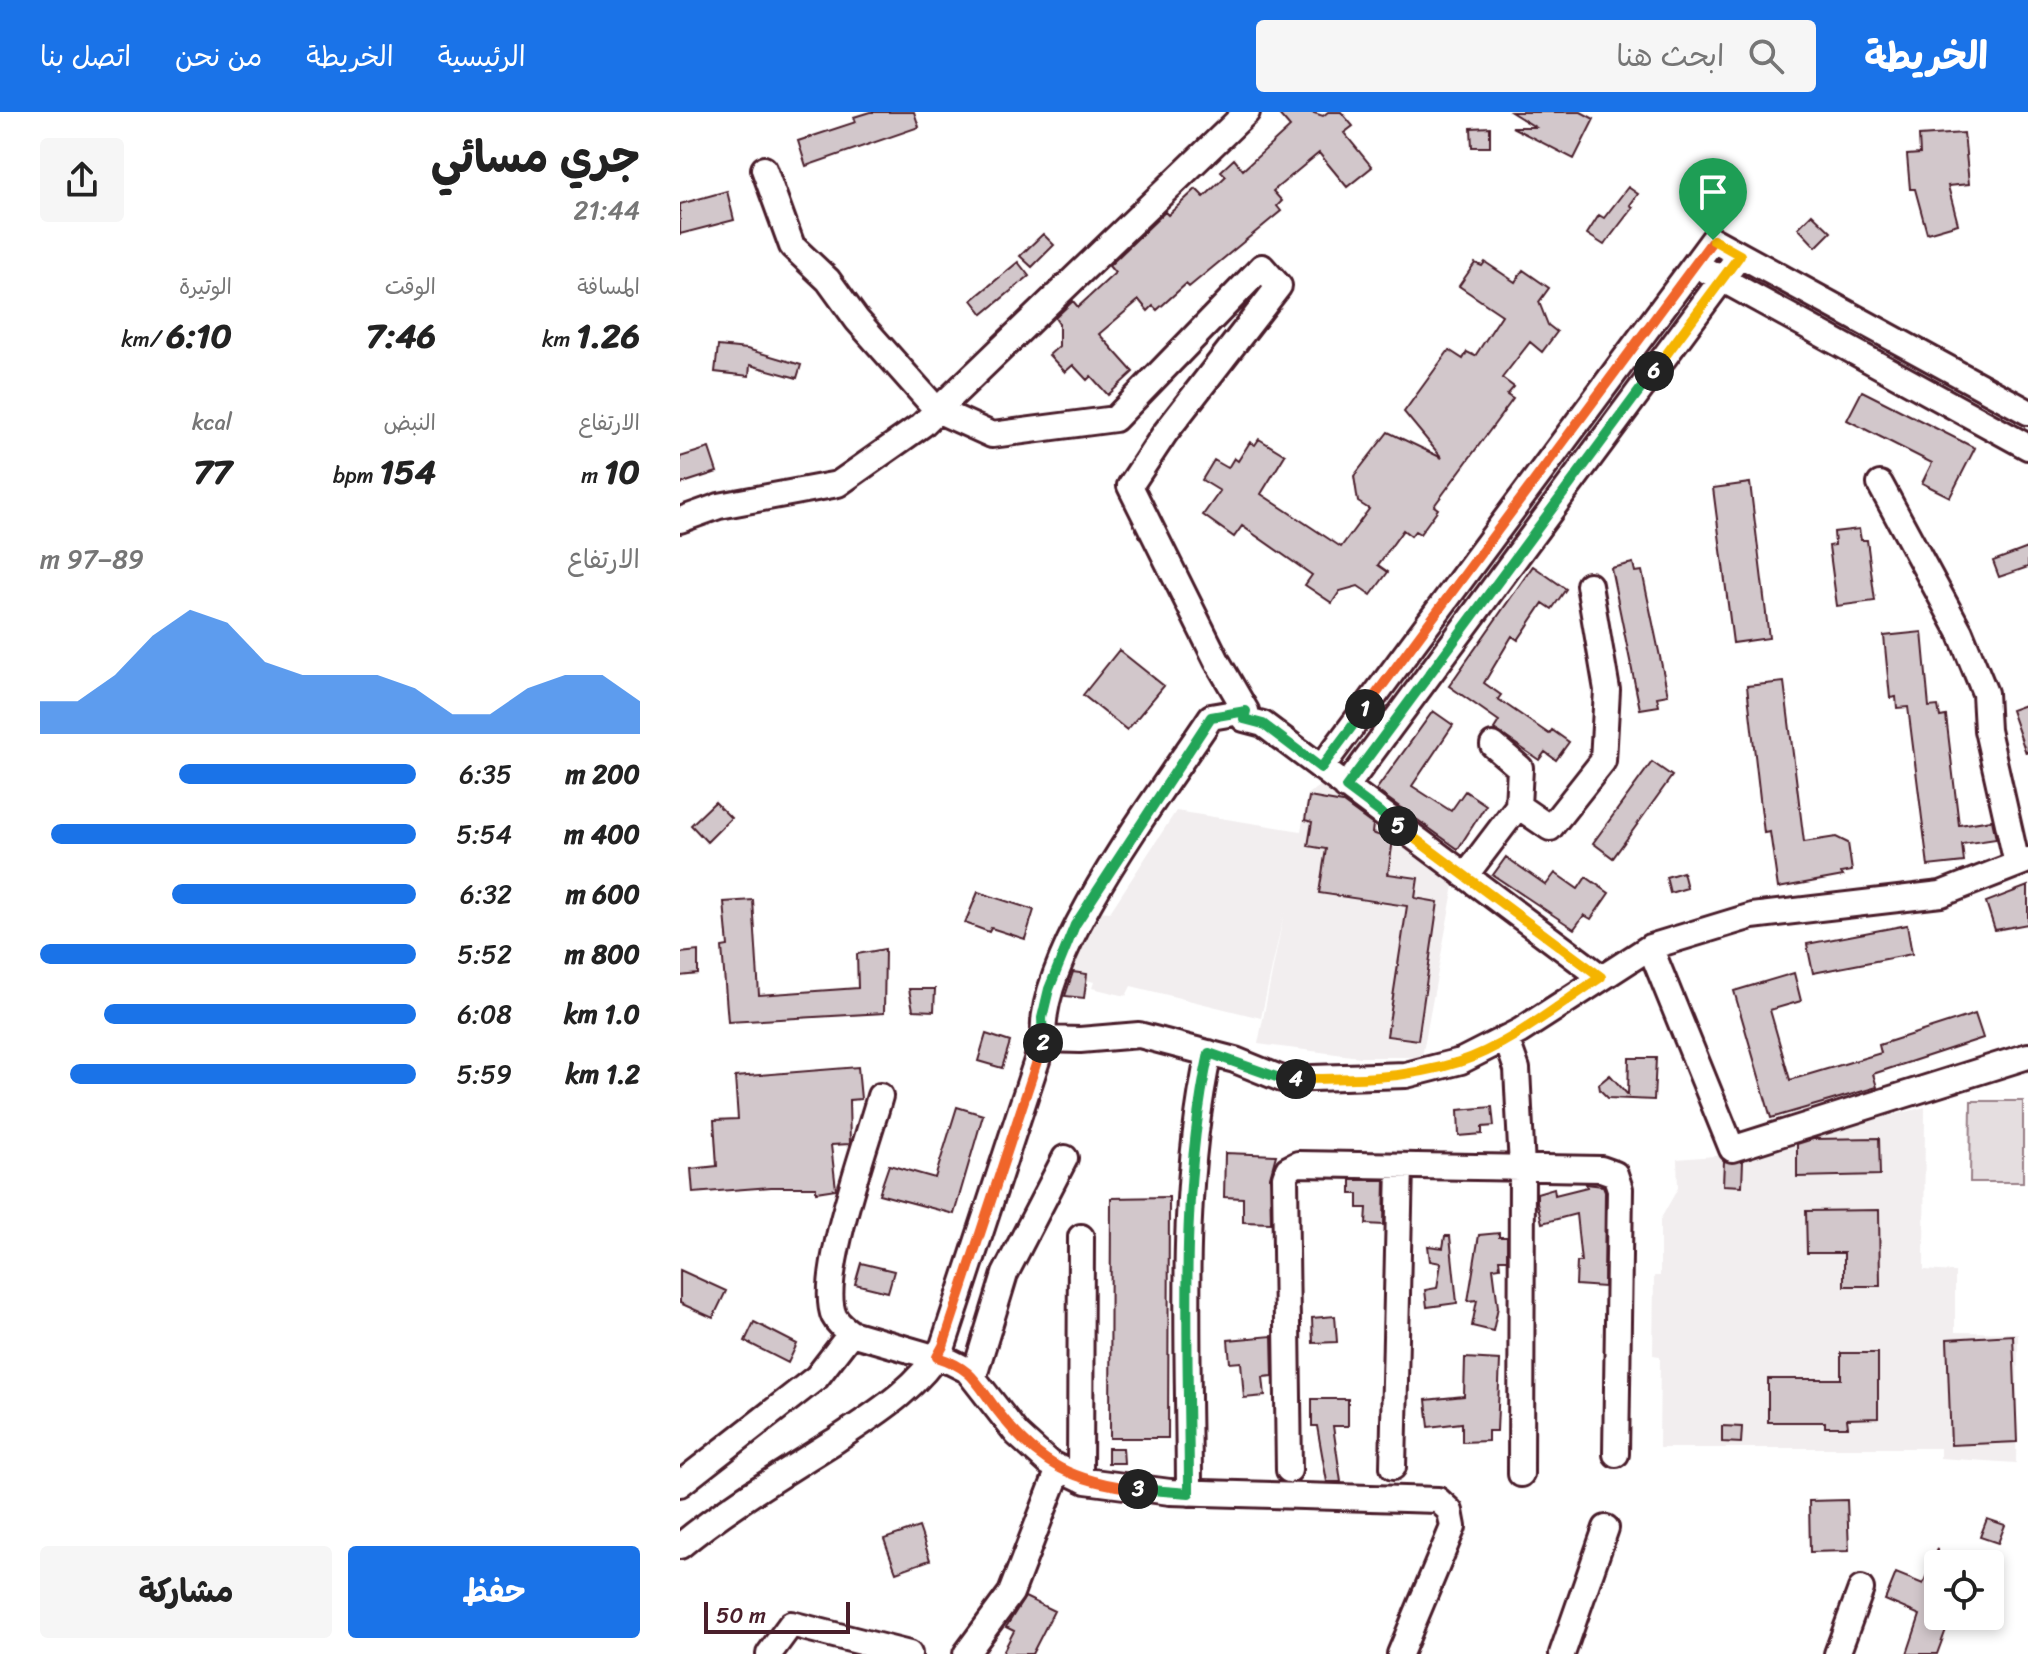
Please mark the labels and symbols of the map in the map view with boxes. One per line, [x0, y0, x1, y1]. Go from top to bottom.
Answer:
pin [1679, 158, 1747, 240]
pin: 6 [1634, 351, 1674, 391]
pin: 1 [1345, 689, 1385, 729]
pin: 5 [1378, 806, 1418, 846]
pin: 2 [1023, 1023, 1063, 1063]
pin: 4 [1276, 1059, 1316, 1099]
pin: 3 [1118, 1469, 1158, 1509]
scale bar [704, 1598, 850, 1634]

